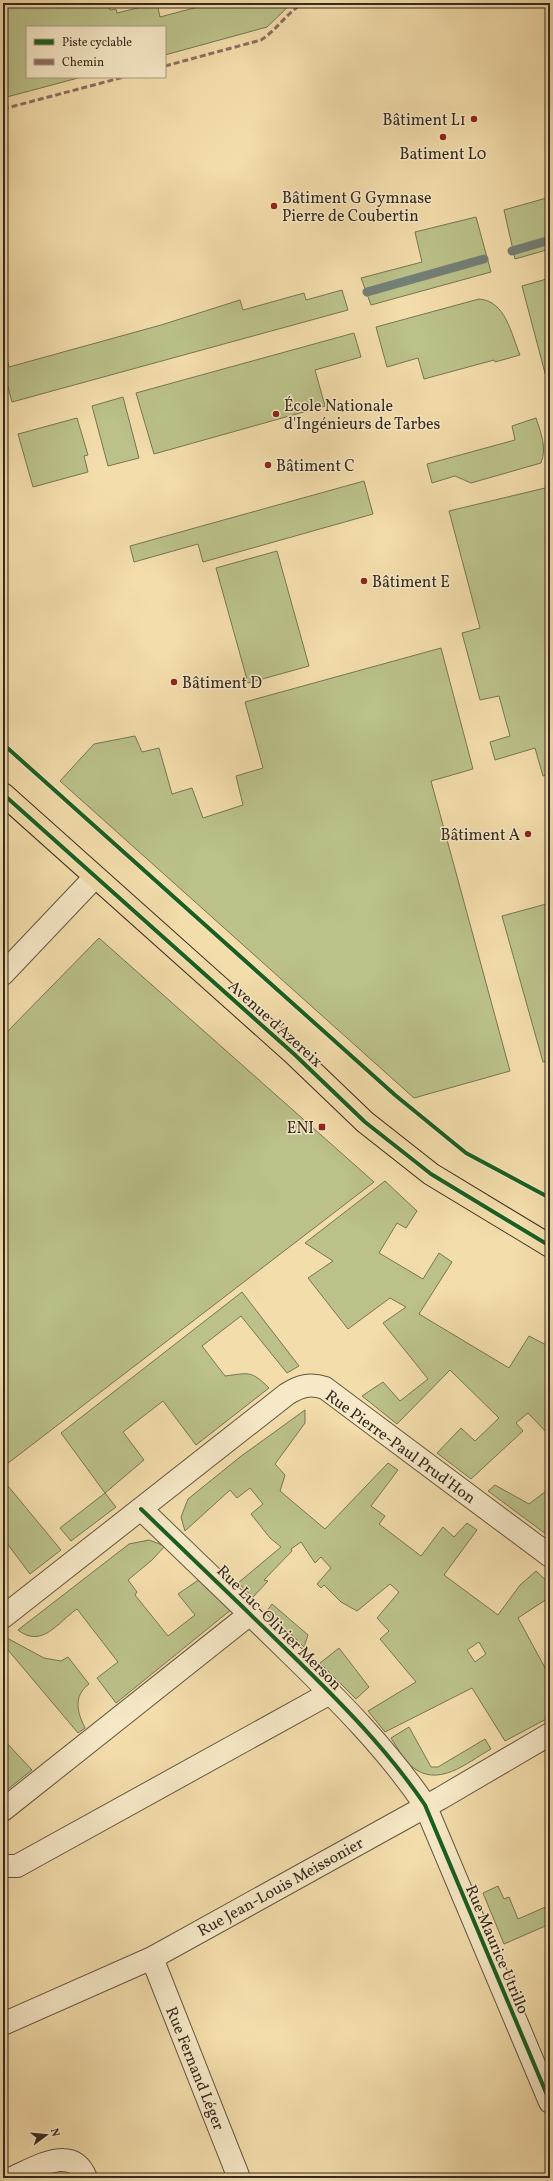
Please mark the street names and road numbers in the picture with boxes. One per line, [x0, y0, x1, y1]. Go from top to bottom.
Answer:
street label: Avenue d'Azereix [223, 976, 327, 1073]
street label: Rue Pierre-Paul Prud'Hon [320, 1385, 480, 1510]
street label: Rue Luc-Olivier Merson [211, 1561, 346, 1696]
street label: Rue Jean-Louis Meissonier [194, 1833, 368, 1943]
street label: Rue Maurice Utrillo [459, 1882, 533, 2018]
street label: Rue Fernand Léger [159, 2004, 229, 2134]

